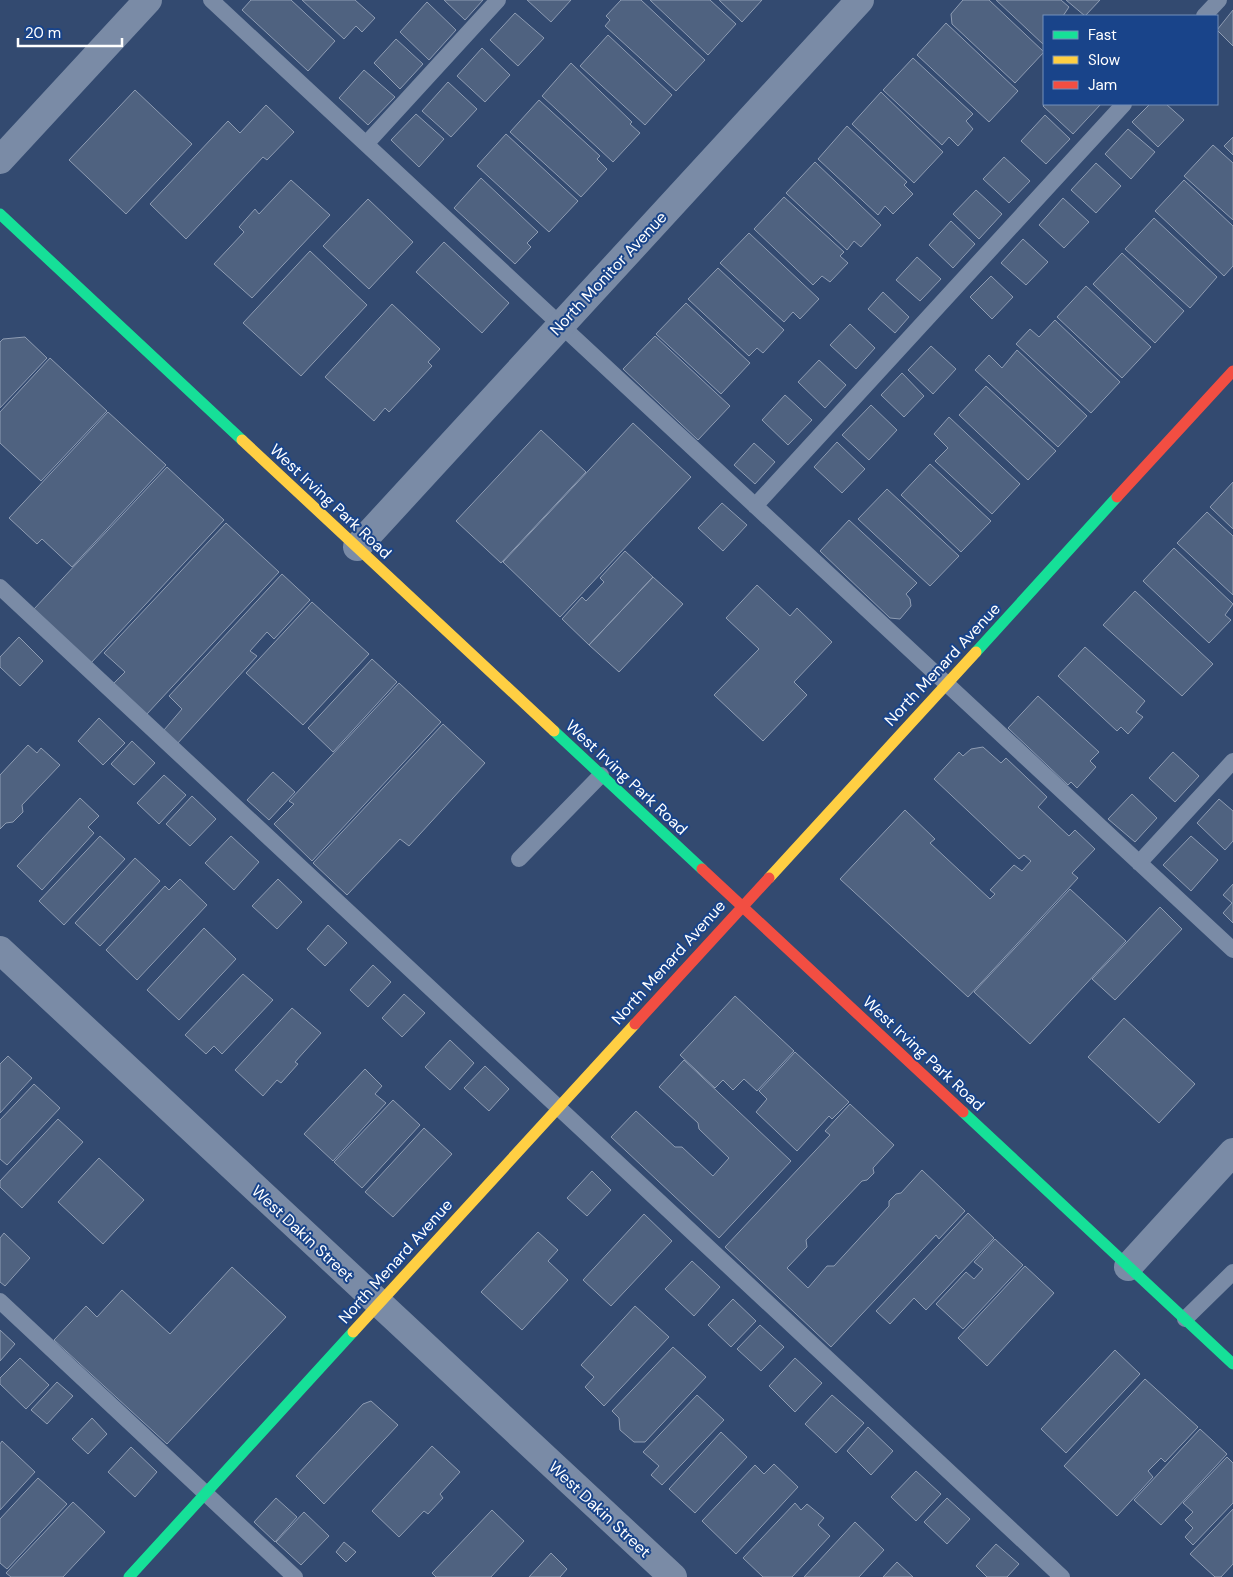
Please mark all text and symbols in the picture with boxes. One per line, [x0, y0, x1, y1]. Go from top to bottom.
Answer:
scale bar [18, 15, 121, 47]
legend [1043, 15, 1218, 105]
text: 20 m [25, 23, 61, 43]
text: Fast [1088, 25, 1117, 45]
text: Slow [1088, 50, 1121, 70]
text: Jam [1088, 75, 1117, 95]
street label: North Monitor Avenue [545, 207, 671, 340]
street label: West Irving Park Road [265, 439, 396, 563]
street label: North Menard Avenue [880, 598, 1005, 730]
street label: West Irving Park Road [561, 715, 692, 839]
street label: North Menard Avenue [607, 896, 730, 1029]
street label: West Irving Park Road [858, 991, 989, 1115]
street label: West Dakin Street [247, 1181, 358, 1286]
street label: North Menard Avenue [334, 1195, 457, 1328]
street label: West Dakin Street [544, 1457, 655, 1562]

